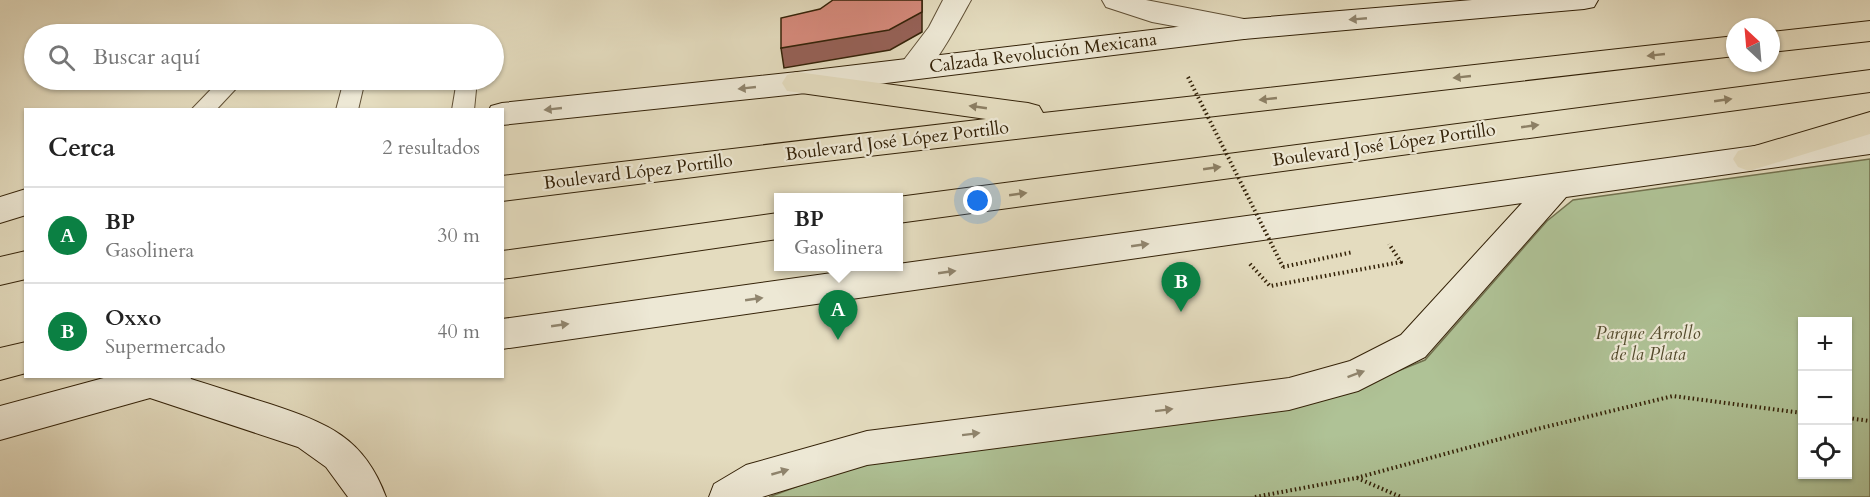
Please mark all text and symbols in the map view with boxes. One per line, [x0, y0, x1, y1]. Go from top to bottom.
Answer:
one-way arrow [1349, 14, 1368, 24]
north arrow [1726, 18, 1780, 72]
search box [24, 24, 504, 90]
street label: Calzada Revolución Mexicana [928, 27, 1159, 79]
icon: search [45, 41, 78, 74]
text: Buscar aquí [93, 42, 200, 72]
one-way arrow [1646, 50, 1665, 60]
one-way arrow [1453, 72, 1472, 82]
one-way arrow [738, 83, 757, 93]
one-way arrow [1259, 94, 1278, 104]
one-way arrow [1714, 96, 1733, 105]
one-way arrow [969, 102, 988, 111]
one-way arrow [544, 104, 563, 114]
street label: Boulevard José López Portillo [784, 115, 1011, 167]
street label: Boulevard José López Portillo [1271, 117, 1497, 173]
one-way arrow [1521, 121, 1540, 131]
text: Cerca [48, 130, 115, 165]
text: 2 resultados [382, 134, 480, 161]
street label: Boulevard López Portillo [542, 148, 734, 196]
one-way arrow [1202, 164, 1221, 173]
your location [963, 186, 992, 215]
one-way arrow [1009, 189, 1028, 199]
popup [774, 193, 903, 271]
text: BP [794, 204, 824, 234]
text: BP [105, 207, 135, 237]
text: A [60, 222, 75, 249]
text: 30 m [437, 222, 480, 249]
text: Gasolinera [794, 234, 883, 261]
text: Gasolinera [105, 237, 194, 264]
one-way arrow [1130, 240, 1149, 250]
pin: B [1162, 262, 1200, 312]
one-way arrow [937, 267, 956, 276]
pin: A [818, 290, 858, 340]
one-way arrow [744, 294, 763, 303]
text: Oxxo [105, 303, 161, 333]
map controls [1798, 317, 1852, 479]
button: + [1798, 317, 1852, 371]
text: B [60, 318, 75, 345]
text: 40 m [437, 318, 480, 345]
one-way arrow [551, 321, 570, 330]
park label: Parque Arrollo de la Plata [1595, 321, 1701, 367]
text: Supermercado [105, 333, 226, 360]
one-way arrow [1347, 369, 1365, 379]
button: − [1798, 371, 1852, 425]
one-way arrow [1155, 405, 1174, 414]
button: locate [1798, 425, 1852, 479]
one-way arrow [961, 430, 980, 439]
one-way arrow [771, 467, 789, 476]

